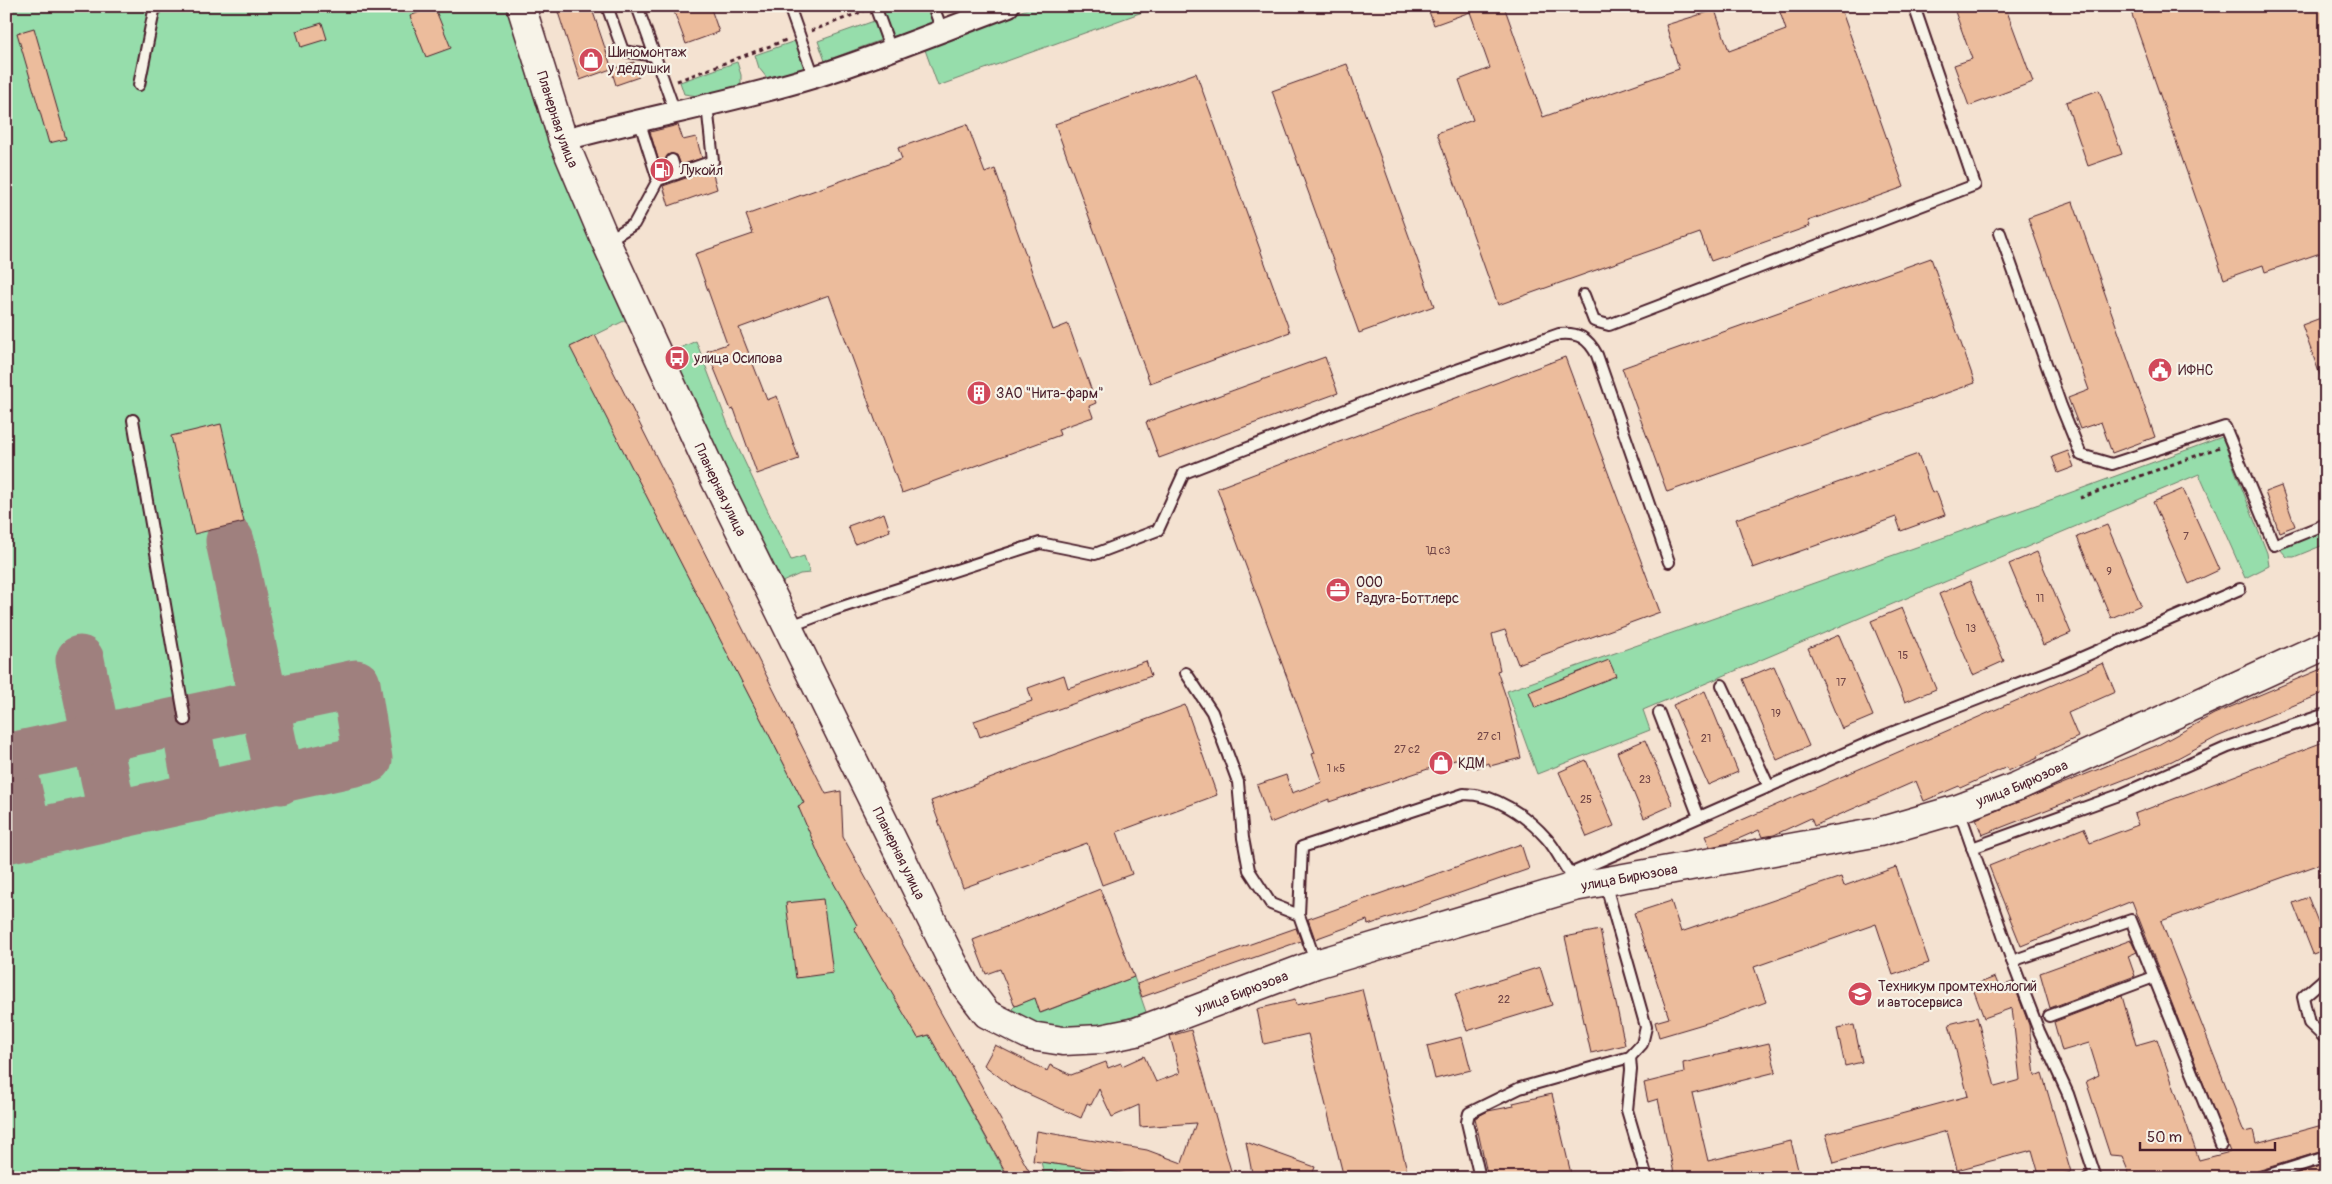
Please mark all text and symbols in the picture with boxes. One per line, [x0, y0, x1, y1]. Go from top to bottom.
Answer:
place label: Шиномонтаж у дедушки [607, 44, 686, 77]
shop icon: Шиномонтаж у дедушки [578, 47, 604, 73]
street label: Планерная улица [533, 69, 582, 170]
fuel station icon: Лукойл [649, 157, 675, 183]
place label: Лукойл [679, 162, 723, 179]
bus stop icon: улица Осипова [664, 345, 690, 371]
place label: улица Осипова [693, 350, 782, 367]
public building icon: ИФНС [2147, 357, 2173, 383]
place label: ИФНС [2178, 362, 2214, 379]
building icon: ЗАО "Нита-фарм" [966, 380, 992, 406]
place label: ЗАО "Нита-фарм" [996, 385, 1104, 402]
street label: Планерная улица [691, 441, 750, 539]
house number: 7 [2183, 530, 2189, 543]
house number: 1Д с3 [1425, 544, 1451, 557]
house number: 9 [2106, 565, 2112, 578]
place label: ООО Радуга-Боттлерс [1356, 574, 1459, 607]
office icon: ООО Радуга-Боттлерс [1325, 577, 1351, 603]
house number: 11 [2036, 592, 2044, 605]
house number: 13 [1966, 622, 1976, 635]
house number: 15 [1898, 649, 1908, 662]
house number: 17 [1836, 676, 1846, 689]
house number: 19 [1771, 707, 1781, 720]
house number: 27 с1 [1477, 730, 1501, 743]
house number: 21 [1701, 732, 1711, 745]
house number: 27 с2 [1394, 743, 1420, 756]
shop icon: КДМ [1428, 750, 1454, 776]
place label: КДМ [1458, 755, 1485, 772]
street label: улица Бирюзова [1973, 756, 2070, 811]
house number: 1 к5 [1327, 762, 1345, 775]
house number: 23 [1639, 773, 1651, 786]
house number: 25 [1580, 793, 1592, 806]
street label: Планерная улица [869, 804, 928, 902]
street label: улица Бирюзова [1579, 860, 1679, 895]
street label: улица Бирюзова [1192, 967, 1290, 1018]
place label: Техникум промтехнологий и автосервиса [1878, 978, 2037, 1011]
school or university icon: Техникум промтехнологий и автосервиса [1847, 981, 1873, 1007]
house number: 22 [1498, 993, 1510, 1006]
scale bar [2140, 1119, 2274, 1151]
text: 50 m [2147, 1128, 2182, 1147]

